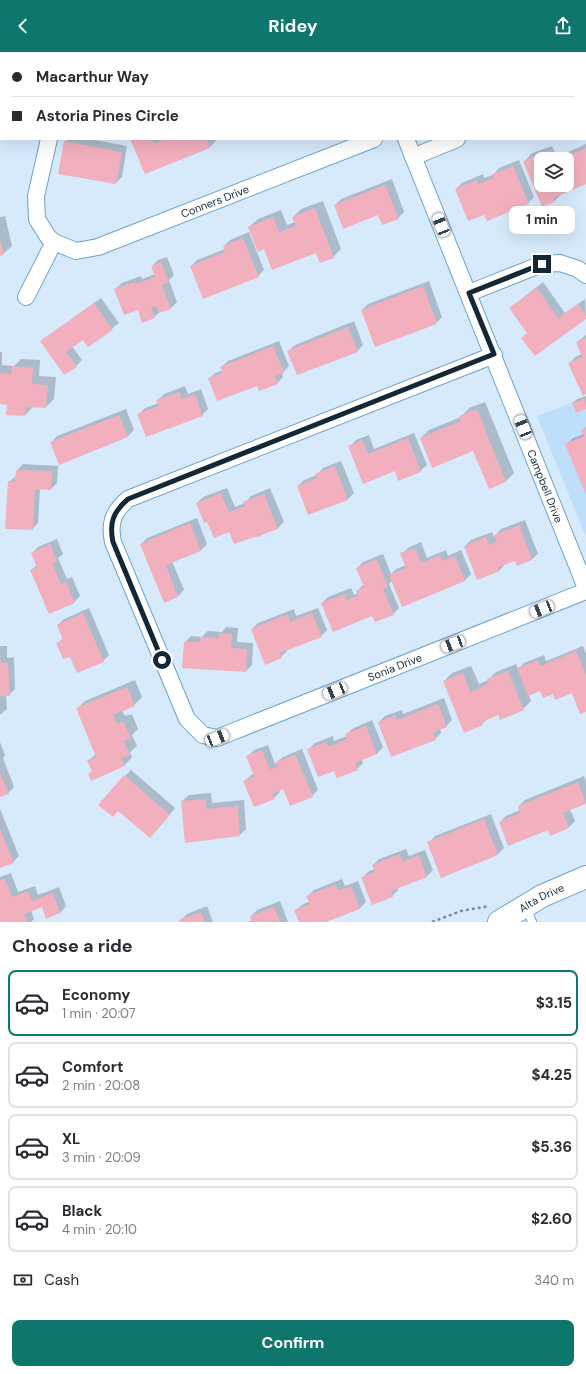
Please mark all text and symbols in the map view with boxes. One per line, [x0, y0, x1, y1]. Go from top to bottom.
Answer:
text: Ridey [268, 14, 318, 38]
icon: back [12, 15, 34, 37]
icon: share [552, 15, 574, 37]
text: Macarthur Way [36, 67, 149, 87]
text: Astoria Pines Circle [36, 106, 179, 126]
map controls [534, 152, 574, 192]
button: layers [534, 152, 574, 192]
street label: Conners Drive [179, 182, 251, 221]
callout: 1 min [509, 206, 575, 234]
text: 1 min [526, 211, 558, 228]
car [431, 212, 451, 238]
route end [533, 255, 551, 273]
car [513, 414, 533, 440]
street label: Campbell Drive [524, 448, 566, 525]
car [529, 599, 555, 619]
car [440, 634, 466, 654]
street label: Sonia Drive [366, 650, 424, 684]
route start [153, 651, 171, 669]
car [322, 681, 348, 701]
car [204, 728, 230, 748]
street label: Alta Drive [516, 880, 566, 915]
text: Choose a ride [12, 934, 133, 958]
icon: car [14, 985, 50, 1021]
text: Economy [62, 985, 130, 1005]
text: $3.15 [536, 993, 572, 1013]
text: 1 min · 20:07 [62, 1005, 136, 1022]
icon: car [14, 1057, 50, 1093]
text: Comfort [62, 1057, 123, 1077]
text: $4.25 [531, 1065, 572, 1085]
text: 2 min · 20:08 [62, 1077, 140, 1094]
icon: car [14, 1129, 50, 1165]
text: XL [62, 1129, 80, 1149]
text: $5.36 [531, 1137, 572, 1157]
text: 3 min · 20:09 [62, 1149, 141, 1166]
icon: car [14, 1201, 50, 1237]
text: Black [62, 1201, 102, 1221]
text: $2.60 [531, 1209, 572, 1229]
text: 4 min · 20:10 [62, 1221, 137, 1238]
icon: cash [12, 1269, 34, 1291]
text: Cash [44, 1270, 79, 1290]
text: 340 m [534, 1272, 574, 1289]
button: Confirm [12, 1320, 574, 1366]

